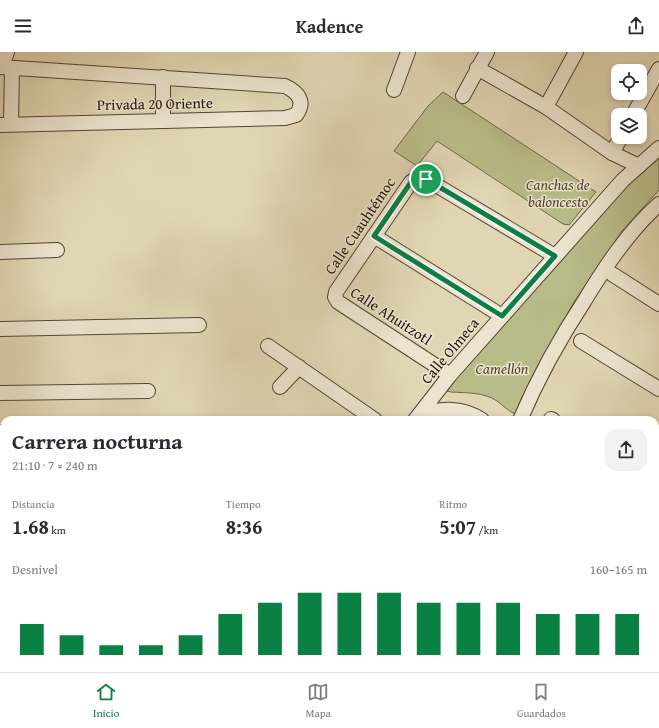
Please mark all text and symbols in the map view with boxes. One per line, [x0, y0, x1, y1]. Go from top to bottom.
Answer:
text: Kadence [296, 13, 363, 40]
icon: menu [12, 15, 34, 37]
icon: share [625, 15, 647, 37]
map controls [611, 64, 647, 144]
button: locate [611, 64, 647, 100]
street label: Privada 20 Oriente [97, 92, 213, 115]
button: layers [611, 108, 647, 144]
pin [409, 162, 443, 196]
icon: arrive [415, 168, 437, 190]
street label: Calle Cuauhtémoc [319, 173, 400, 278]
park label: Canchas de baloncesto [526, 174, 590, 212]
street label: Calle Ahuitzotl [347, 281, 436, 350]
street label: Calle Olmeca [416, 313, 483, 388]
park label: Camellón [476, 358, 529, 379]
text: Carrera nocturna [12, 425, 183, 457]
button: share [605, 429, 647, 471]
text: 21:10 · 7 × 240 m [12, 456, 98, 475]
text: Distancia [12, 496, 55, 512]
text: Tiempo [226, 496, 261, 512]
text: Ritmo [439, 496, 467, 512]
text: 1.68 [12, 512, 49, 541]
text: 8:36 [226, 512, 262, 541]
text: 5:07 [439, 512, 476, 541]
text: km [49, 522, 66, 538]
text: /km [476, 522, 498, 538]
text: Desnivel [12, 560, 58, 579]
text: 160–165 m [590, 560, 647, 579]
tab: Inicio [93, 681, 119, 721]
tab: Mapa [305, 681, 331, 721]
tab: Guardados [517, 681, 566, 721]

